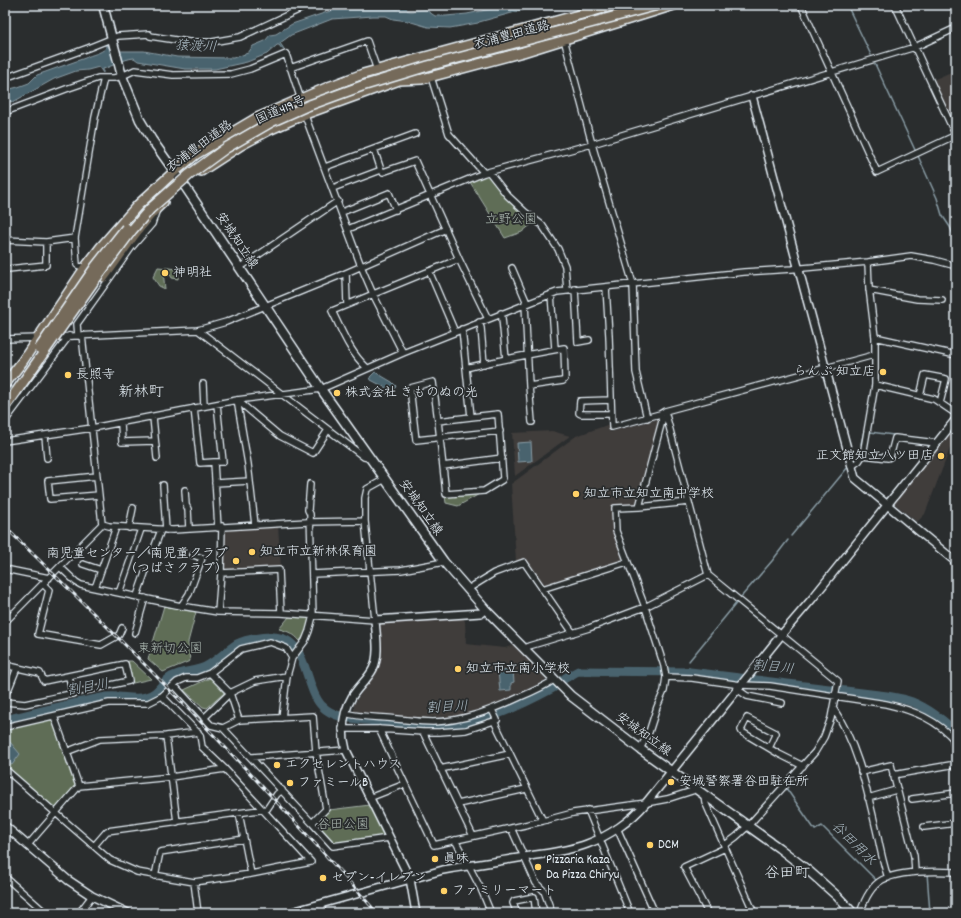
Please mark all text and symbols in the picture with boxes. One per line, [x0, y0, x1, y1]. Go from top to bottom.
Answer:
street label: 衣浦豊田道路 [472, 17, 552, 55]
water label: 猿渡川 [175, 36, 217, 58]
street label: 国道419号 [253, 92, 309, 130]
street label: 衣浦豊田道路 [163, 116, 237, 178]
street label: 安城知立線 [210, 209, 263, 274]
park label: 立野公園 [485, 211, 537, 230]
place label: 神明社 [173, 264, 212, 283]
marker: 神明社 [160, 268, 170, 278]
place label: らんぷ 知立店 [794, 363, 875, 382]
place label: 長照寺 [76, 366, 115, 385]
marker: らんぷ 知立店 [878, 367, 888, 377]
marker: 長照寺 [63, 370, 73, 380]
district label: 新林町 [118, 382, 164, 404]
place label: 株式会社 きものぬの光 [345, 384, 478, 403]
marker: 株式会社 きものぬの光 [332, 388, 342, 398]
place label: 正文館知立八ツ田店 [816, 447, 933, 466]
marker: 正文館知立八ツ田店 [936, 451, 946, 461]
street label: 安城知立線 [394, 476, 447, 541]
place label: 知立市立知立南中学校 [584, 485, 714, 504]
marker: 知立市立知立南中学校 [571, 489, 581, 499]
place label: 知立市立新林保育園 [260, 543, 377, 562]
place label: 南児童センター／南児童クラブ （つばさクラブ） [47, 545, 228, 579]
marker: 知立市立新林保育園 [247, 547, 257, 557]
marker: 南児童センター／南児童クラブ （つばさクラブ） [231, 556, 241, 566]
park label: 東新切公園 [137, 640, 203, 659]
water label: 割目川 [751, 656, 795, 680]
place label: 知立市立南小学校 [466, 660, 570, 679]
marker: 知立市立南小学校 [453, 664, 463, 674]
water label: 割目川 [66, 675, 110, 701]
water label: 割目川 [426, 697, 468, 719]
street label: 安城知立線 [611, 708, 676, 762]
place label: エクセレントハウス [285, 756, 401, 775]
marker: エクセレントハウス [272, 760, 282, 770]
place label: 安城警察署谷田駐在所 [679, 773, 809, 792]
place label: ファミールB [298, 774, 368, 793]
marker: 安城警察署谷田駐在所 [666, 777, 676, 787]
marker: ファミールB [285, 778, 295, 788]
park label: 谷田公園 [317, 816, 369, 835]
water label: 谷田用水 [826, 817, 880, 871]
place label: DCM [658, 836, 679, 855]
marker: DCM [645, 840, 655, 850]
place label: 眞味 [443, 850, 469, 869]
place label: Pizzaria Kaza Da Pizza Chiryu [546, 851, 619, 885]
marker: 眞味 [430, 854, 440, 864]
marker: Pizzaria Kaza Da Pizza Chiryu [533, 862, 543, 872]
district label: 谷田町 [764, 863, 810, 885]
place label: セブン-イレブン [331, 869, 426, 888]
marker: セブン-イレブン [318, 873, 328, 883]
place label: ファミリーマート [452, 882, 556, 901]
marker: ファミリーマート [439, 886, 449, 896]

